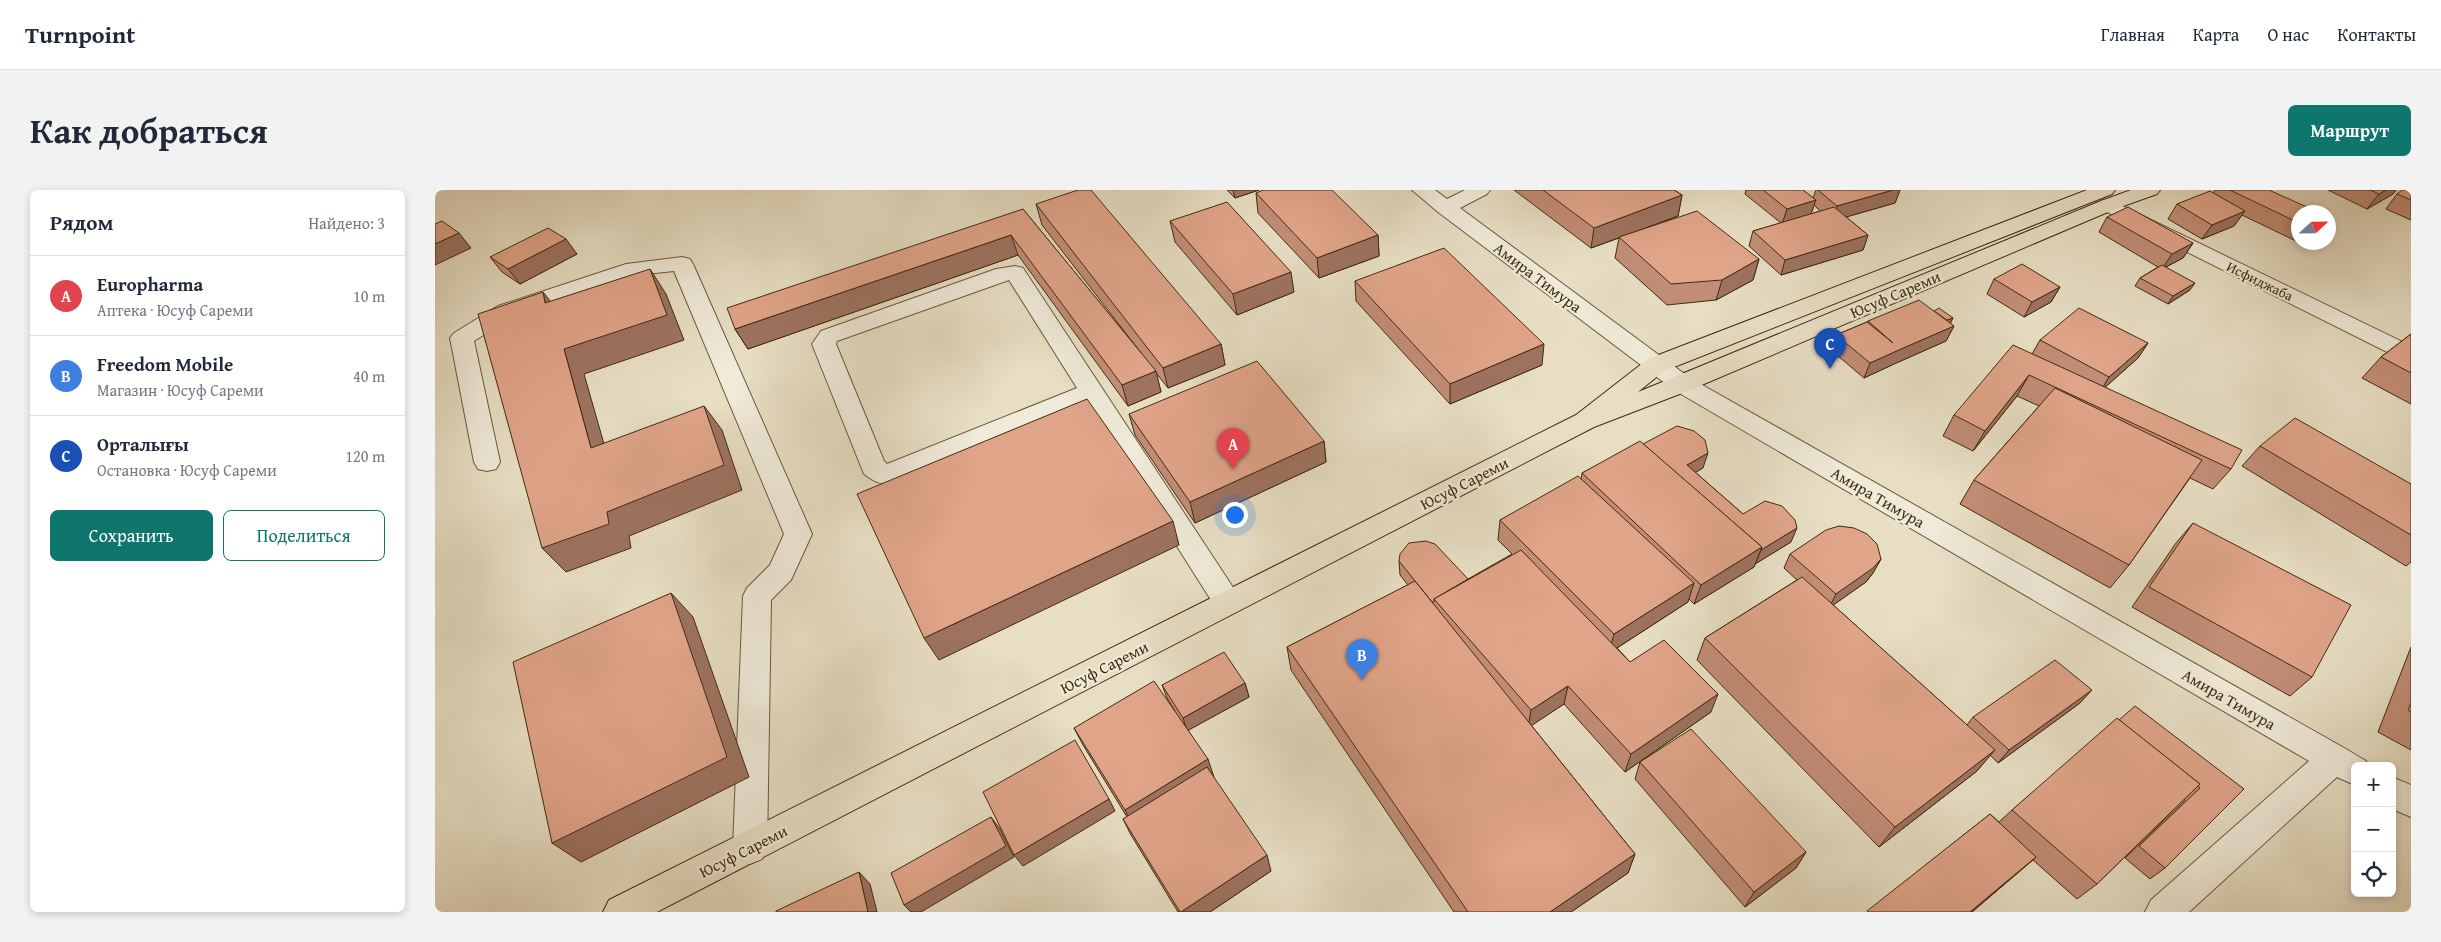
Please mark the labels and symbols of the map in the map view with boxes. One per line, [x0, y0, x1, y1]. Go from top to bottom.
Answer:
north arrow [2291, 205, 2336, 250]
street label: Амира Тимура [1489, 236, 1587, 318]
street label: Исфиджаба [2223, 256, 2297, 306]
street label: Юсуф Сареми [1846, 264, 1945, 324]
pin: C [1814, 328, 1846, 369]
pin: A [1217, 428, 1249, 469]
street label: Юсуф Сареми [1416, 450, 1513, 516]
street label: Амира Тимура [1827, 460, 1930, 534]
your location [1222, 502, 1248, 528]
street label: Юсуф Сареми [1056, 634, 1153, 700]
pin: B [1346, 639, 1378, 680]
street label: Амира Тимура [2178, 662, 2281, 736]
street label: Юсуф Сареми [695, 818, 792, 884]

